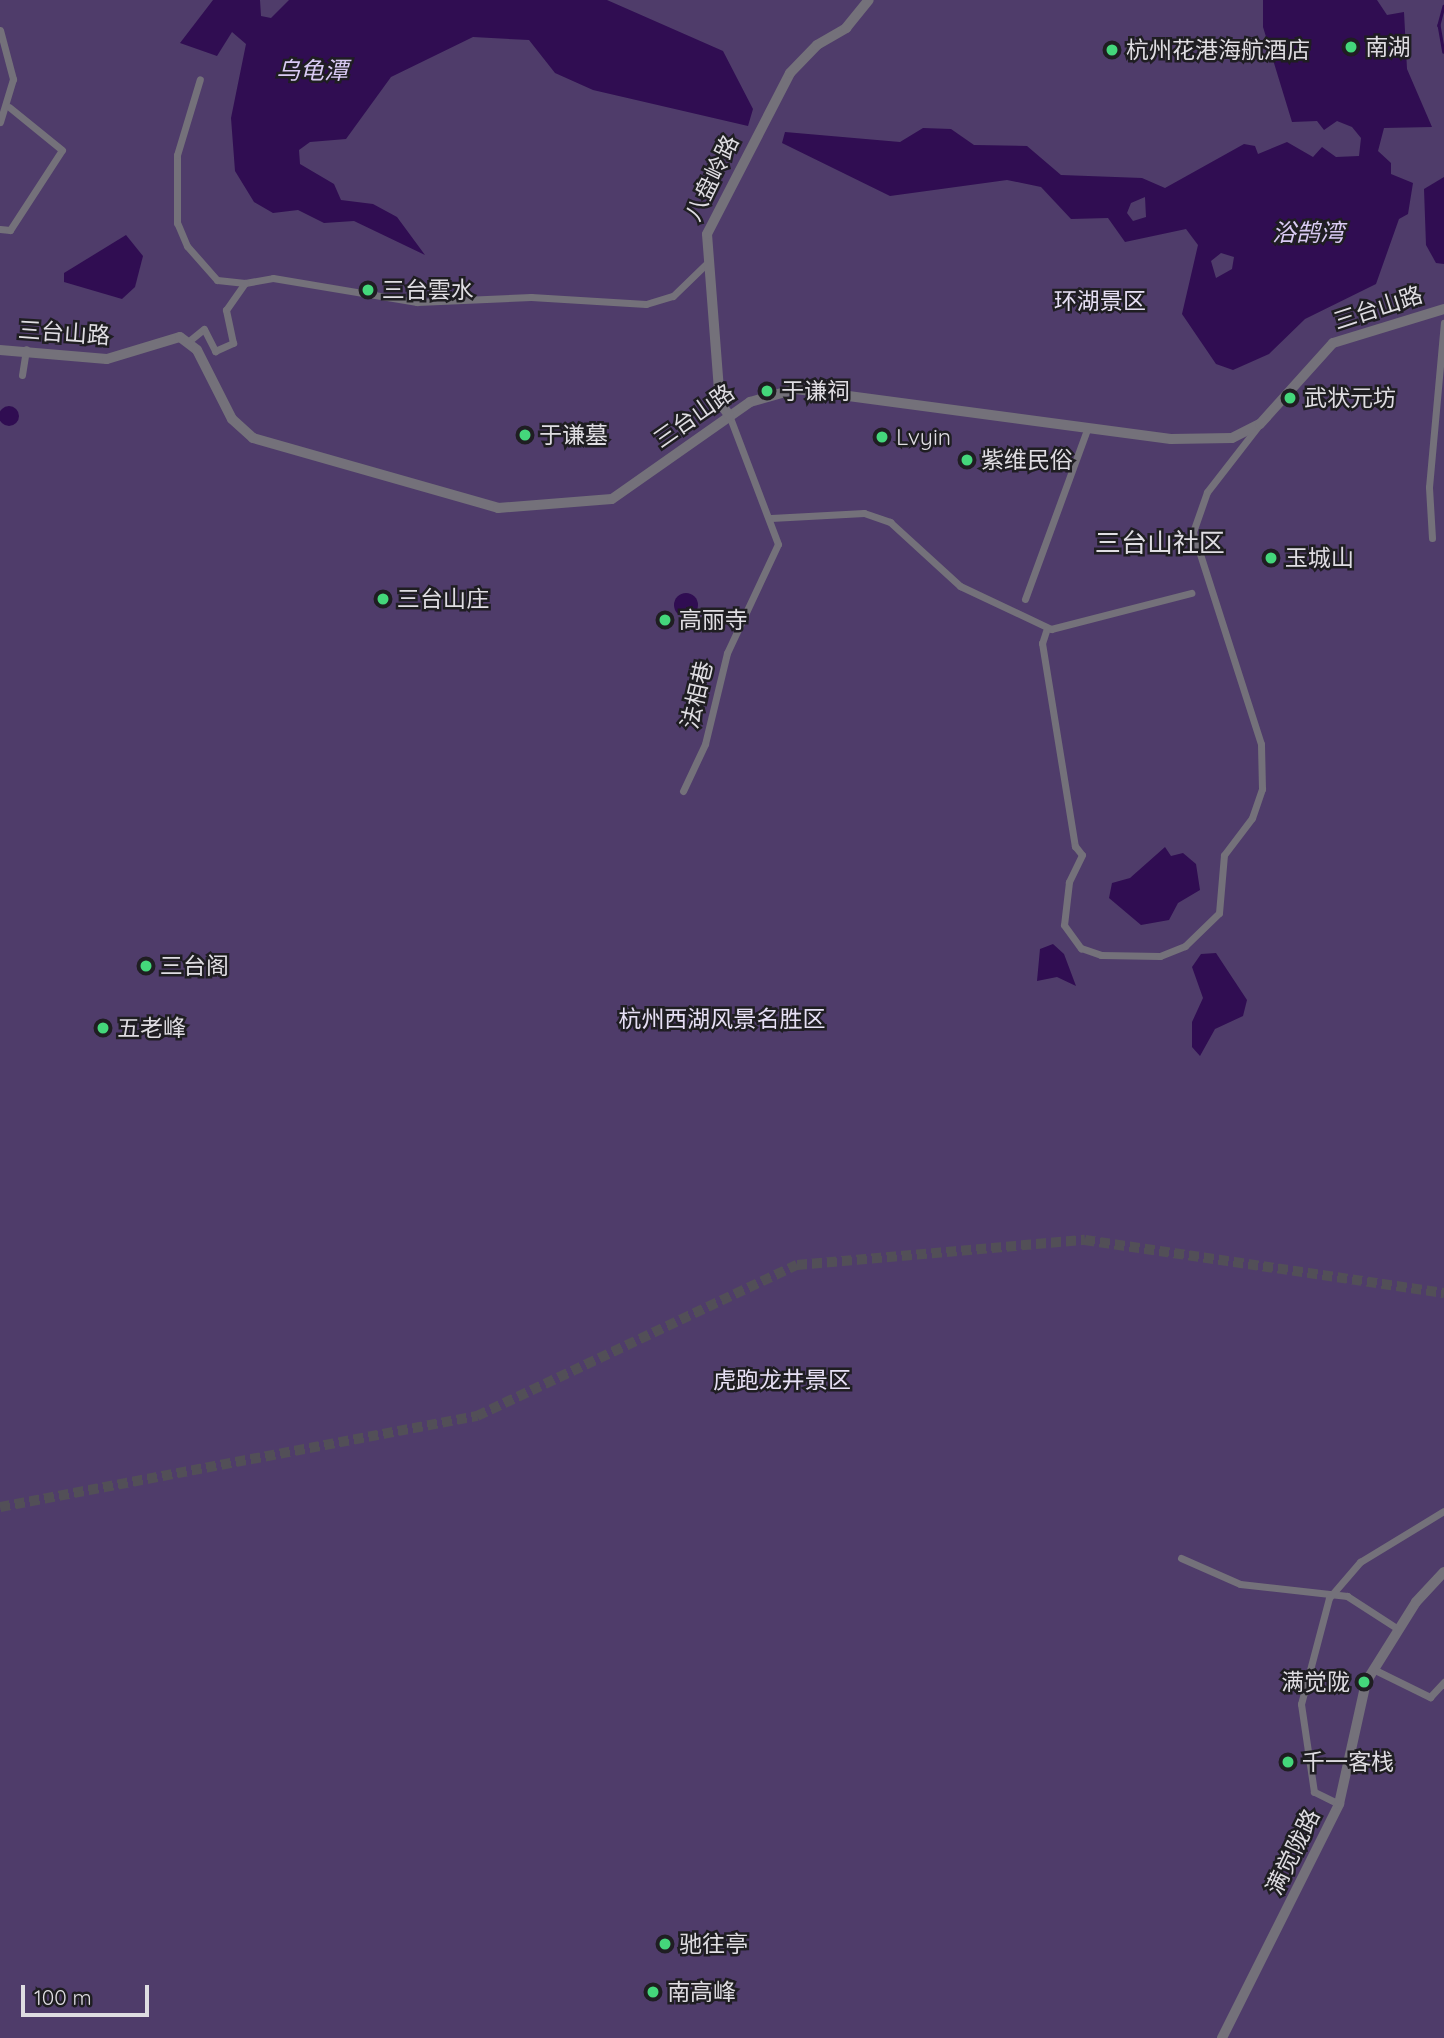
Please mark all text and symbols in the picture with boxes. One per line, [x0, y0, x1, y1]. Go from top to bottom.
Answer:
place label: 南湖 [1365, 33, 1411, 61]
place label: 杭州花港海航酒店 [1126, 36, 1310, 64]
marker: 南湖 [1343, 39, 1359, 55]
marker: 杭州花港海航酒店 [1104, 42, 1120, 58]
water label: 乌龟潭 [276, 57, 348, 85]
street label: 八盘岭路 [679, 131, 745, 225]
water label: 浴鹄湾 [1272, 219, 1344, 247]
place label: 三台雲水 [382, 276, 474, 304]
street label: 三台山路 [1330, 281, 1426, 335]
marker: 三台雲水 [360, 282, 376, 298]
park label: 环湖景区 [1054, 287, 1146, 315]
street label: 三台山路 [17, 316, 111, 350]
place label: 于谦祠 [781, 377, 850, 405]
street label: 三台山路 [648, 378, 740, 454]
marker: 于谦祠 [759, 383, 775, 399]
place label: 武状元坊 [1304, 384, 1396, 412]
marker: 武状元坊 [1282, 390, 1298, 406]
place label: 于谦墓 [539, 421, 608, 449]
place label: Lvyin [896, 423, 951, 451]
marker: 于谦墓 [517, 427, 533, 443]
marker: Lvyin [874, 429, 890, 445]
place label: 紫维民俗 [981, 446, 1073, 474]
marker: 紫维民俗 [959, 452, 975, 468]
district label: 三台山社区 [1095, 527, 1225, 559]
place label: 玉城山 [1285, 544, 1354, 572]
marker: 玉城山 [1263, 550, 1279, 566]
place label: 三台山庄 [397, 585, 489, 613]
marker: 三台山庄 [375, 591, 391, 607]
place label: 高丽寺 [679, 606, 748, 634]
marker: 高丽寺 [657, 612, 673, 628]
street label: 法相巷 [676, 658, 718, 732]
place label: 三台阁 [160, 952, 229, 980]
marker: 三台阁 [138, 958, 154, 974]
park label: 杭州西湖风景名胜区 [619, 1005, 825, 1033]
place label: 五老峰 [117, 1014, 186, 1042]
marker: 五老峰 [95, 1020, 111, 1036]
park label: 虎跑龙井景区 [713, 1366, 851, 1394]
place label: 满觉陇 [1281, 1668, 1350, 1696]
marker: 满觉陇 [1356, 1674, 1372, 1690]
place label: 千一客栈 [1302, 1748, 1394, 1776]
marker: 千一客栈 [1280, 1754, 1296, 1770]
street label: 满觉陇路 [1260, 1805, 1326, 1899]
place label: 驰往亭 [679, 1930, 748, 1958]
marker: 驰往亭 [657, 1936, 673, 1952]
scale bar [24, 1972, 152, 2016]
place label: 南高峰 [667, 1978, 736, 2006]
text: 100 m [34, 1984, 92, 2010]
marker: 南高峰 [645, 1984, 661, 2000]

